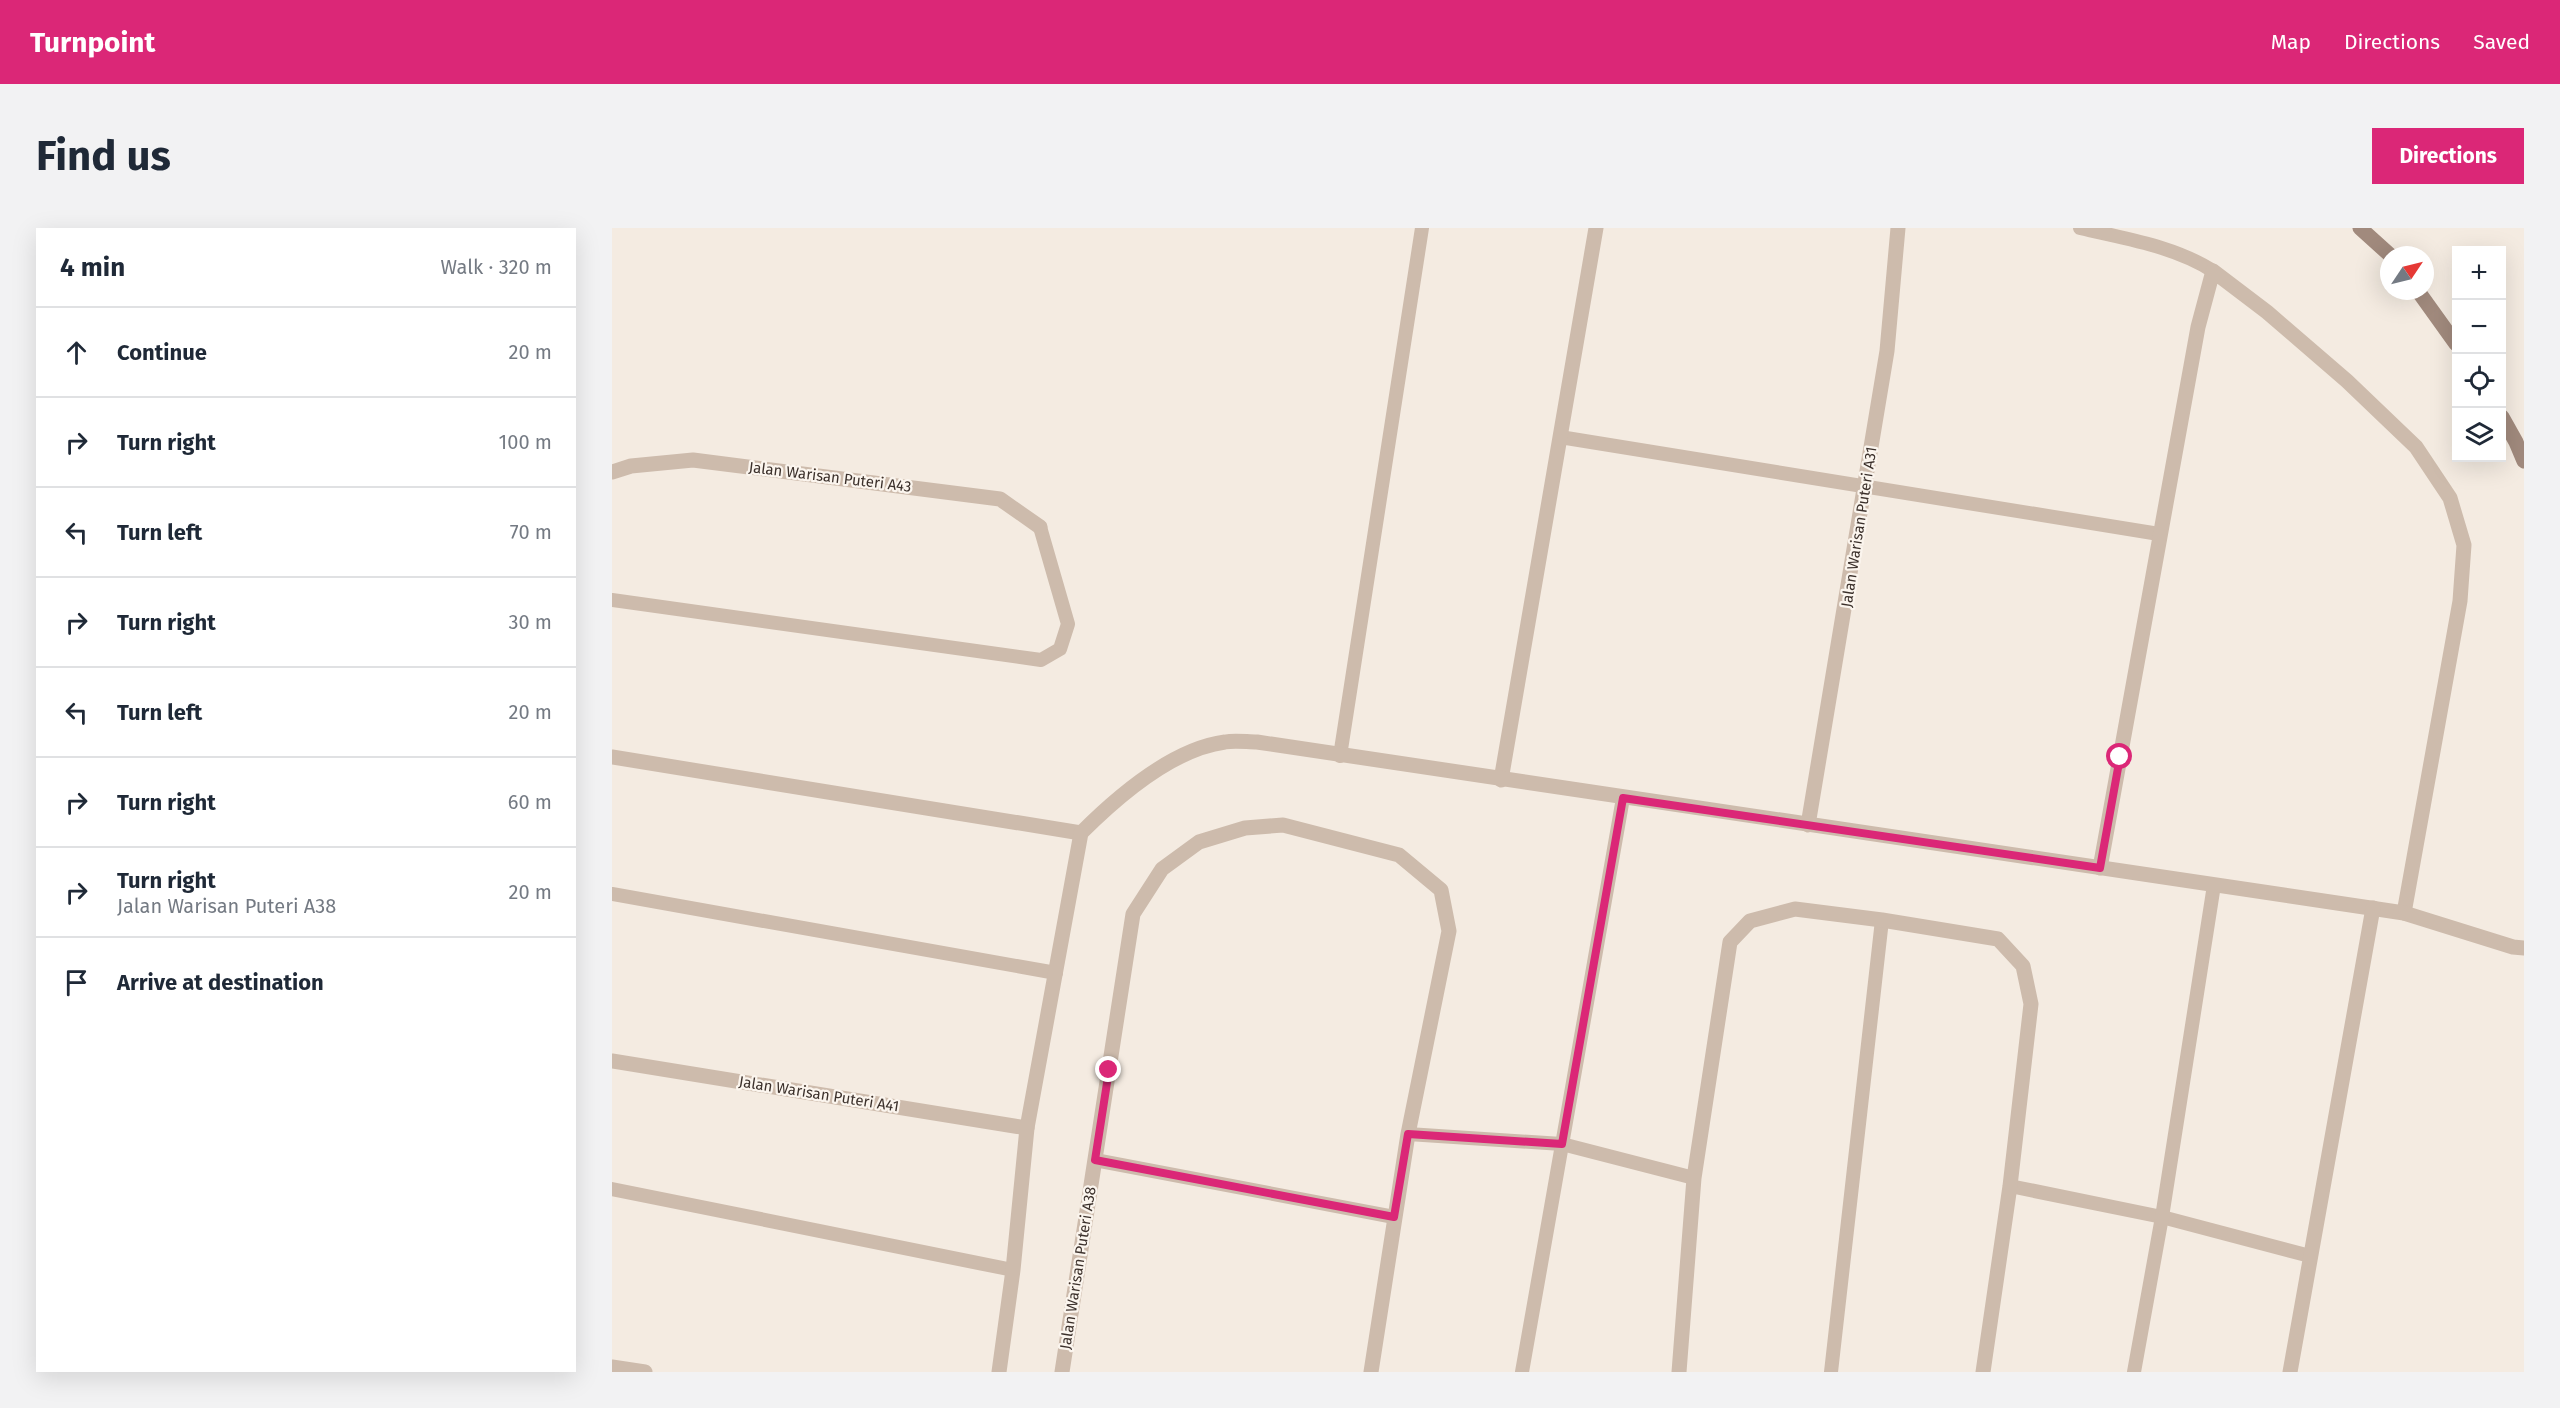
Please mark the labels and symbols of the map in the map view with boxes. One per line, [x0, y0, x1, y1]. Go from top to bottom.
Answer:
north arrow [2380, 246, 2434, 300]
street label: Jalan Warisan Puteri A31 [1837, 445, 1881, 609]
street label: Jalan Warisan Puteri A43 [748, 458, 912, 496]
route start [2106, 743, 2132, 769]
route end [1095, 1056, 1121, 1082]
street label: Jalan Warisan Puteri A41 [738, 1072, 900, 1116]
street label: Jalan Warisan Puteri A38 [1056, 1185, 1100, 1351]

